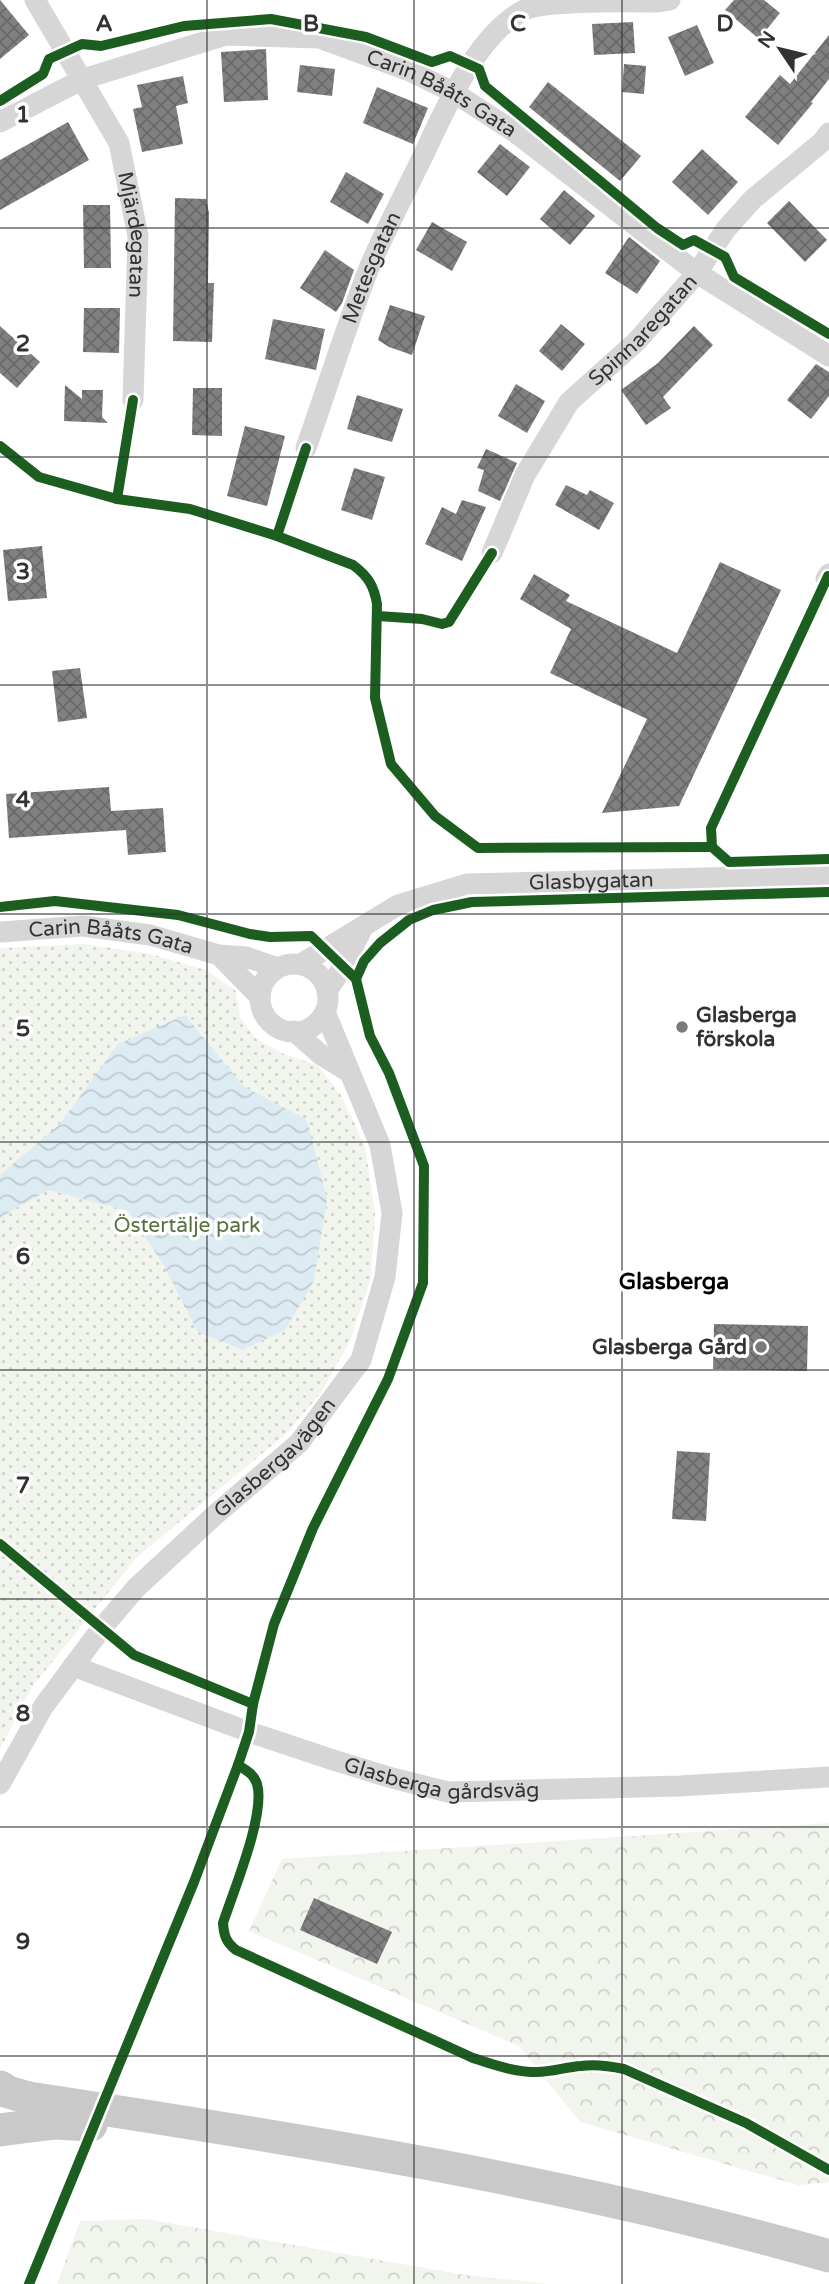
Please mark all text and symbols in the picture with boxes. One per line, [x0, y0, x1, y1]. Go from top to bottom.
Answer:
text: A [95, 10, 113, 38]
text: B [303, 10, 319, 38]
text: C [510, 10, 526, 38]
text: D [716, 10, 734, 38]
north arrow [745, 14, 815, 84]
text: N [754, 27, 780, 52]
street label: Carin Bååts Gata [363, 44, 521, 143]
text: 1 [16, 101, 30, 129]
street label: Mjärdegatan [112, 169, 151, 298]
street label: Metesgatan [337, 208, 406, 327]
street label: Spinnaregatan [583, 270, 703, 392]
text: 2 [16, 330, 30, 358]
text: 3 [16, 558, 30, 586]
text: 4 [16, 786, 31, 814]
street label: Glasbygatan [529, 867, 654, 895]
street label: Carin Bååts Gata [28, 914, 196, 960]
place label: Glasberga förskola [696, 1003, 797, 1052]
text: 5 [16, 1015, 30, 1043]
marker: Glasberga förskola [674, 1019, 690, 1035]
park label: Östertälje park [114, 1213, 261, 1238]
text: 6 [16, 1243, 30, 1271]
district label: Glasberga [619, 1268, 729, 1296]
place label: Glasberga Gård [592, 1335, 747, 1360]
marker: Glasberga Gård [753, 1339, 769, 1355]
street label: Glasbergavägen [209, 1393, 341, 1523]
text: 7 [16, 1472, 30, 1500]
text: 8 [16, 1700, 30, 1728]
street label: Glasberga gårdsväg [341, 1752, 540, 1805]
text: 9 [16, 1928, 30, 1956]

